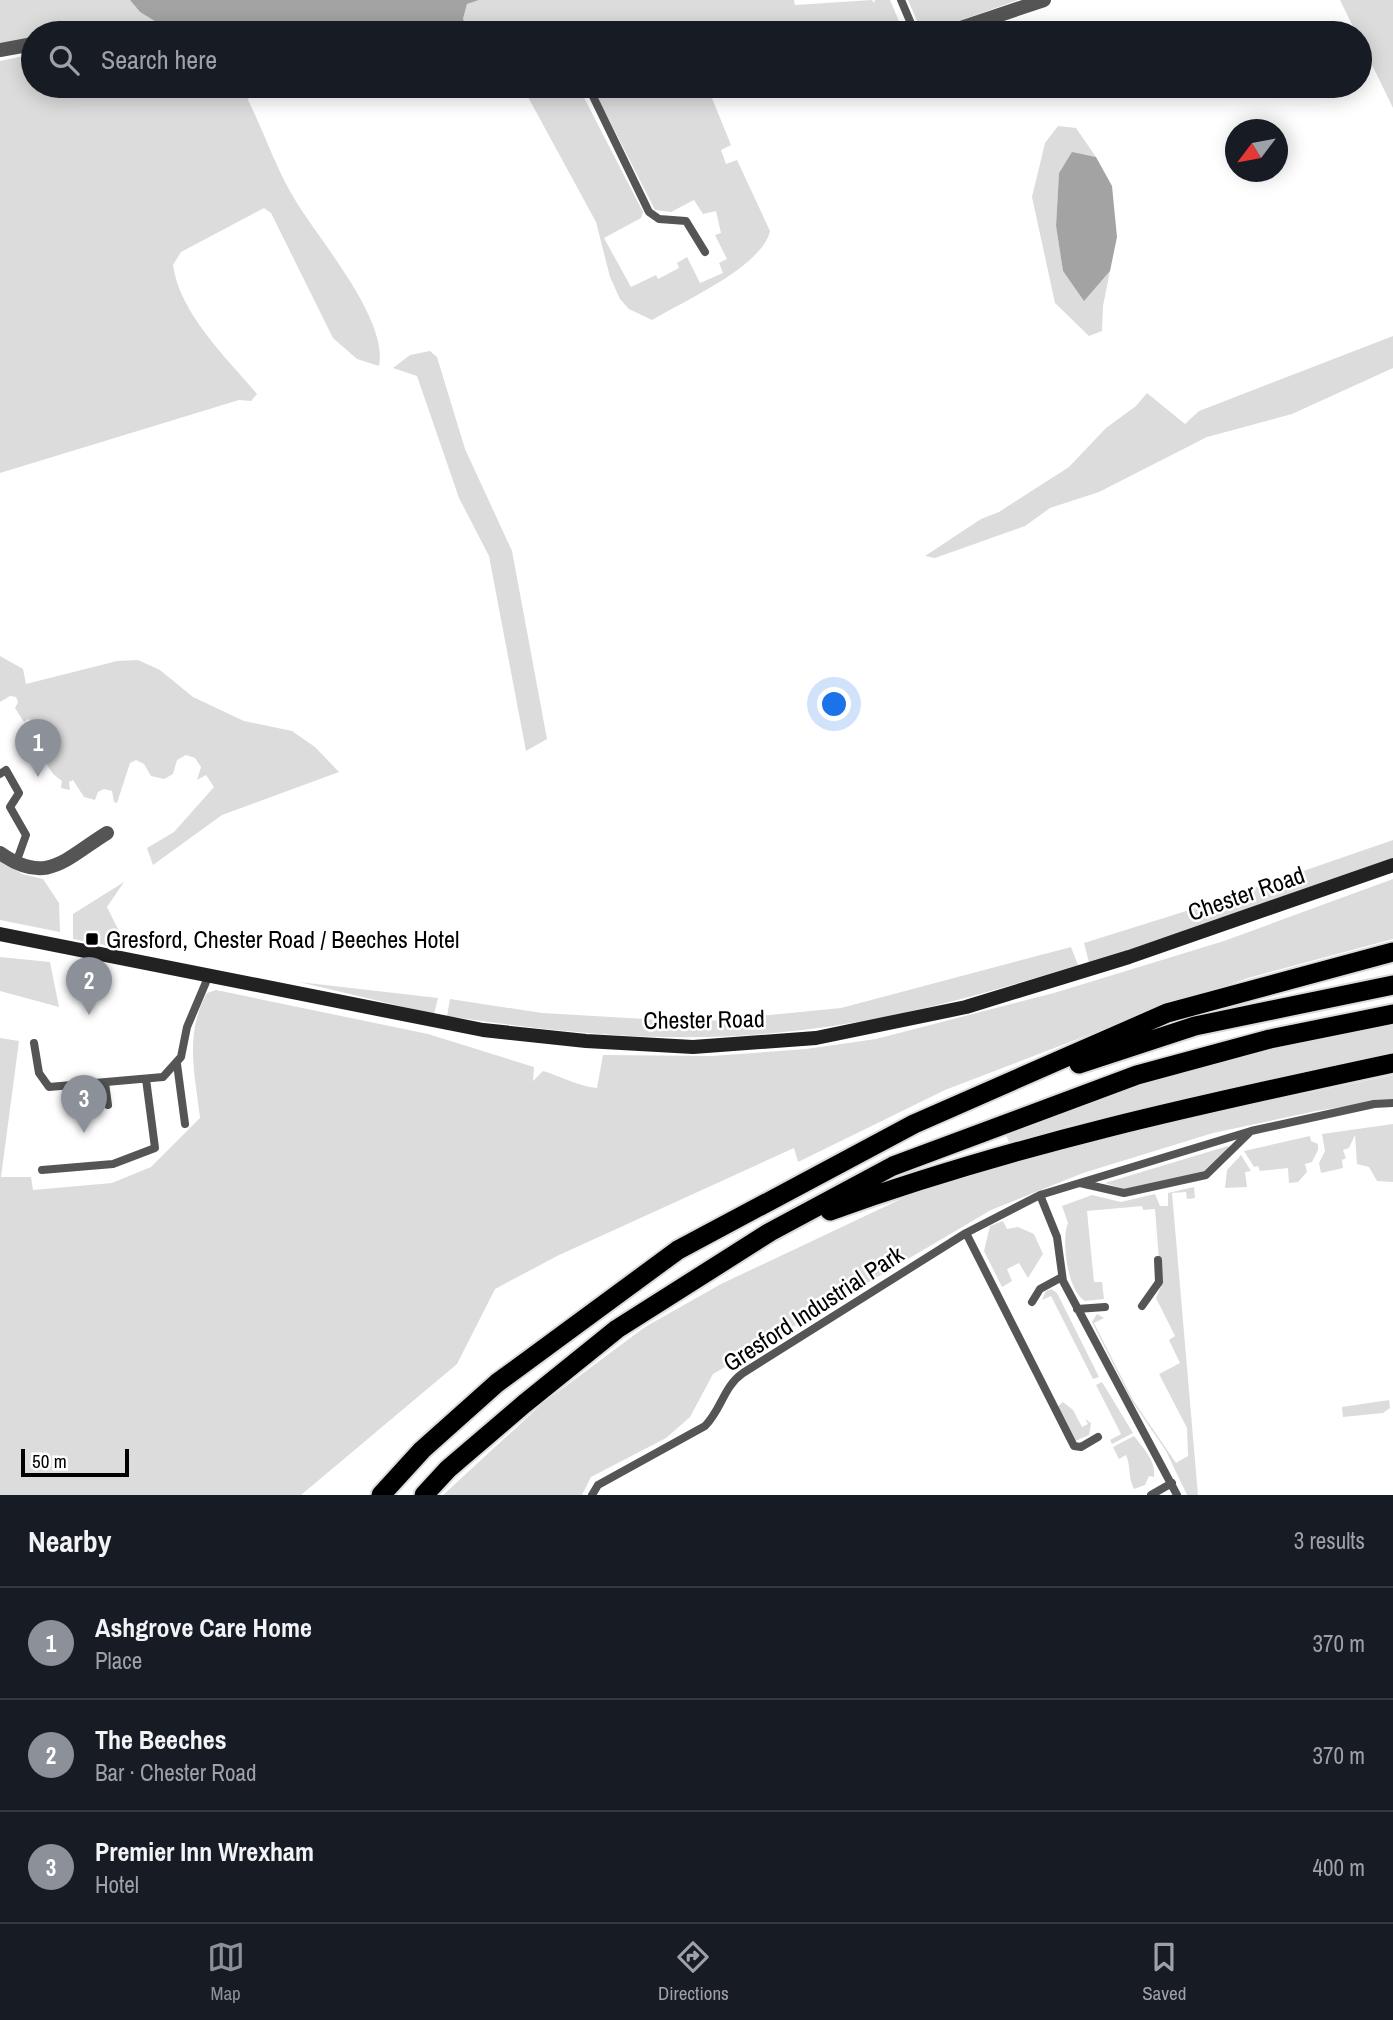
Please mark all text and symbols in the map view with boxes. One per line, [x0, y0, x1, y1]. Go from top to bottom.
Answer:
search box [21, 21, 1372, 98]
icon: search [45, 41, 83, 79]
text: Search here [101, 42, 217, 77]
north arrow [1225, 119, 1288, 182]
your location [817, 687, 851, 721]
pin: 1 [15, 719, 61, 777]
street label: Chester Road [1183, 858, 1309, 928]
place label: Gresford, Chester Road / Beeches Hotel [106, 923, 459, 955]
marker: Gresford, Chester Road / Beeches Hotel [84, 931, 100, 947]
pin: 2 [66, 957, 112, 1015]
street label: Chester Road [643, 1002, 765, 1036]
pin: 3 [61, 1075, 107, 1133]
street label: Gresford Industrial Park [717, 1238, 909, 1378]
scale bar [21, 1446, 130, 1478]
text: 50 m [32, 1448, 67, 1474]
text: Nearby [28, 1521, 111, 1561]
text: 3 results [1294, 1525, 1365, 1556]
text: Ashgrove Care Home [95, 1610, 312, 1645]
text: 1 [46, 1628, 56, 1659]
text: 370 m [1313, 1628, 1365, 1659]
text: Place [95, 1645, 142, 1676]
text: The Beeches [95, 1722, 227, 1757]
text: 2 [46, 1740, 56, 1771]
text: 370 m [1313, 1740, 1365, 1771]
text: Bar · Chester Road [95, 1757, 256, 1788]
text: Premier Inn Wrexham [95, 1834, 314, 1869]
text: 3 [46, 1852, 56, 1883]
text: 400 m [1313, 1852, 1365, 1883]
text: Hotel [95, 1869, 139, 1900]
tab: Map [207, 1938, 245, 2006]
tab: Directions [658, 1938, 729, 2006]
tab: Saved [1142, 1938, 1186, 2006]

